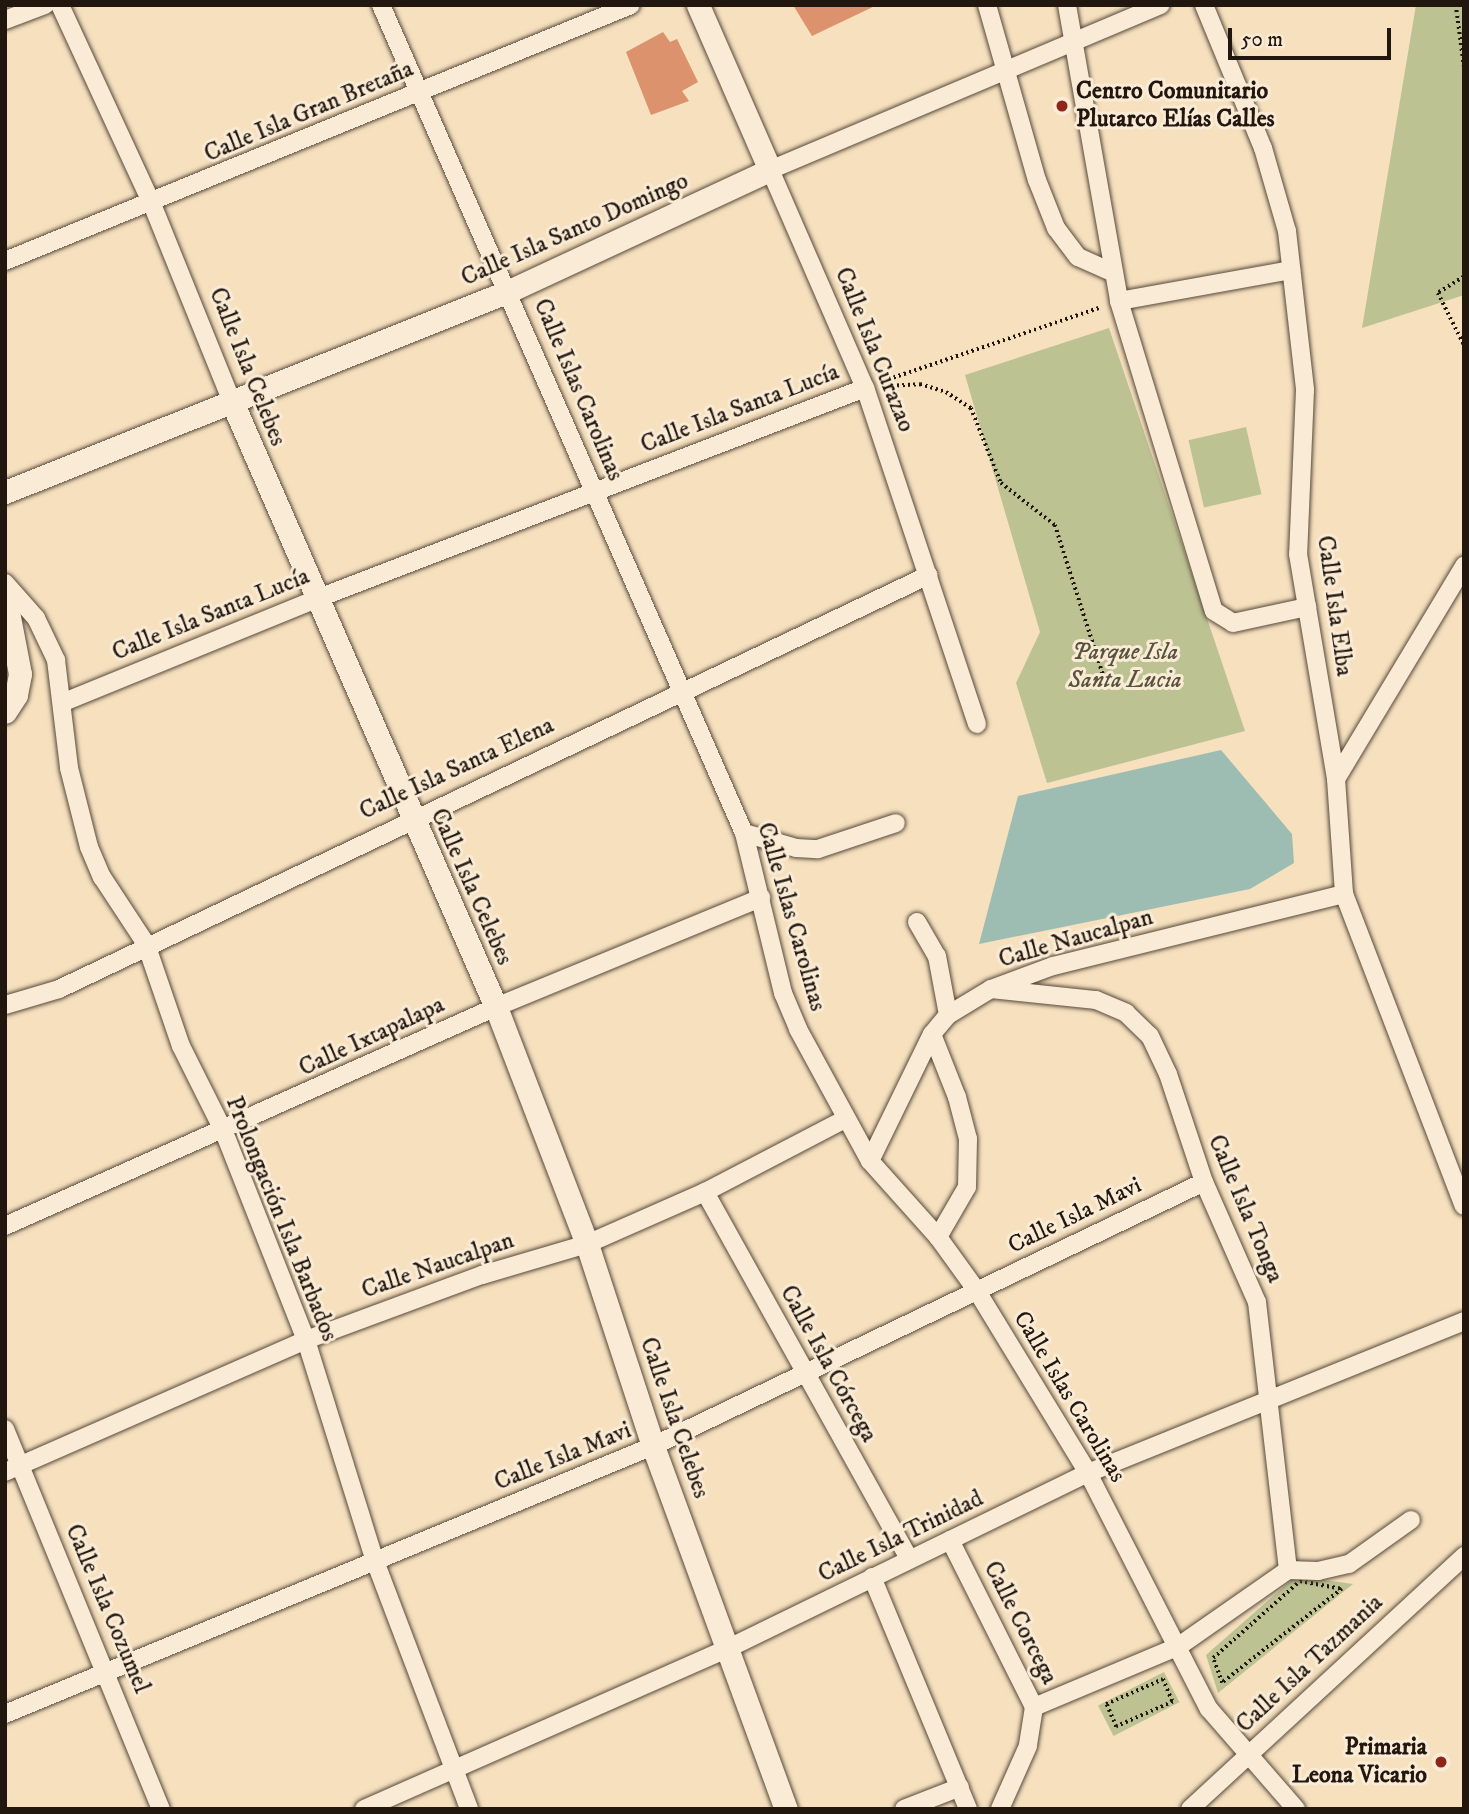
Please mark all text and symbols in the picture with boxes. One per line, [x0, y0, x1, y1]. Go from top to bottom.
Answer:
scale bar [1231, 14, 1394, 58]
text: 50 m [1241, 27, 1283, 53]
street label: Calle Isla Gran Bretaña [200, 55, 418, 169]
place label: Centro Comunitario Plutarco Elías Calles [1076, 78, 1275, 134]
marker: Centro Comunitario Plutarco Elías Calles [1054, 98, 1070, 114]
street label: Calle Isla Santo Domingo [457, 167, 693, 293]
street label: Calle Isla Curazao [828, 263, 920, 437]
street label: Calle Isla Celebes [202, 284, 292, 450]
street label: Calle Islas Carolinas [527, 295, 629, 485]
street label: Calle Isla Santa Lucía [637, 358, 843, 460]
street label: Calle Isla Elba [1310, 534, 1358, 678]
street label: Calle Isla Santa Lucía [108, 562, 314, 668]
park label: Parque Isla Santa Lucia [1068, 639, 1182, 695]
street label: Calle Isla Santa Elena [355, 711, 559, 827]
street label: Calle Isla Celebes [424, 804, 518, 970]
street label: Calle Islas Carolinas [750, 819, 832, 1015]
street label: Calle Naucalpan [996, 903, 1156, 975]
street label: Calle Ixtapalapa [295, 991, 449, 1083]
street label: Prolongación Isla Barbados [219, 1092, 343, 1346]
street label: Calle Isla Tonga [1201, 1131, 1289, 1287]
street label: Calle Isla Mavi [1004, 1171, 1146, 1261]
street label: Calle Naucalpan [358, 1227, 518, 1305]
street label: Calle Isla Córcega [773, 1281, 883, 1447]
street label: Calle Islas Carolinas [1006, 1306, 1132, 1488]
street label: Calle Isla Celebes [633, 1334, 715, 1502]
street label: Calle Isla Mavi [490, 1417, 636, 1497]
street label: Calle Isla Trinidad [814, 1485, 988, 1589]
street label: Calle Isla Cozumel [58, 1520, 156, 1698]
street label: Calle Corcega [977, 1557, 1063, 1689]
street label: Calle Isla Tazmania [1231, 1589, 1389, 1739]
place label: Primaria Leona Vicario [1292, 1734, 1427, 1790]
marker: Primaria Leona Vicario [1433, 1754, 1449, 1770]

